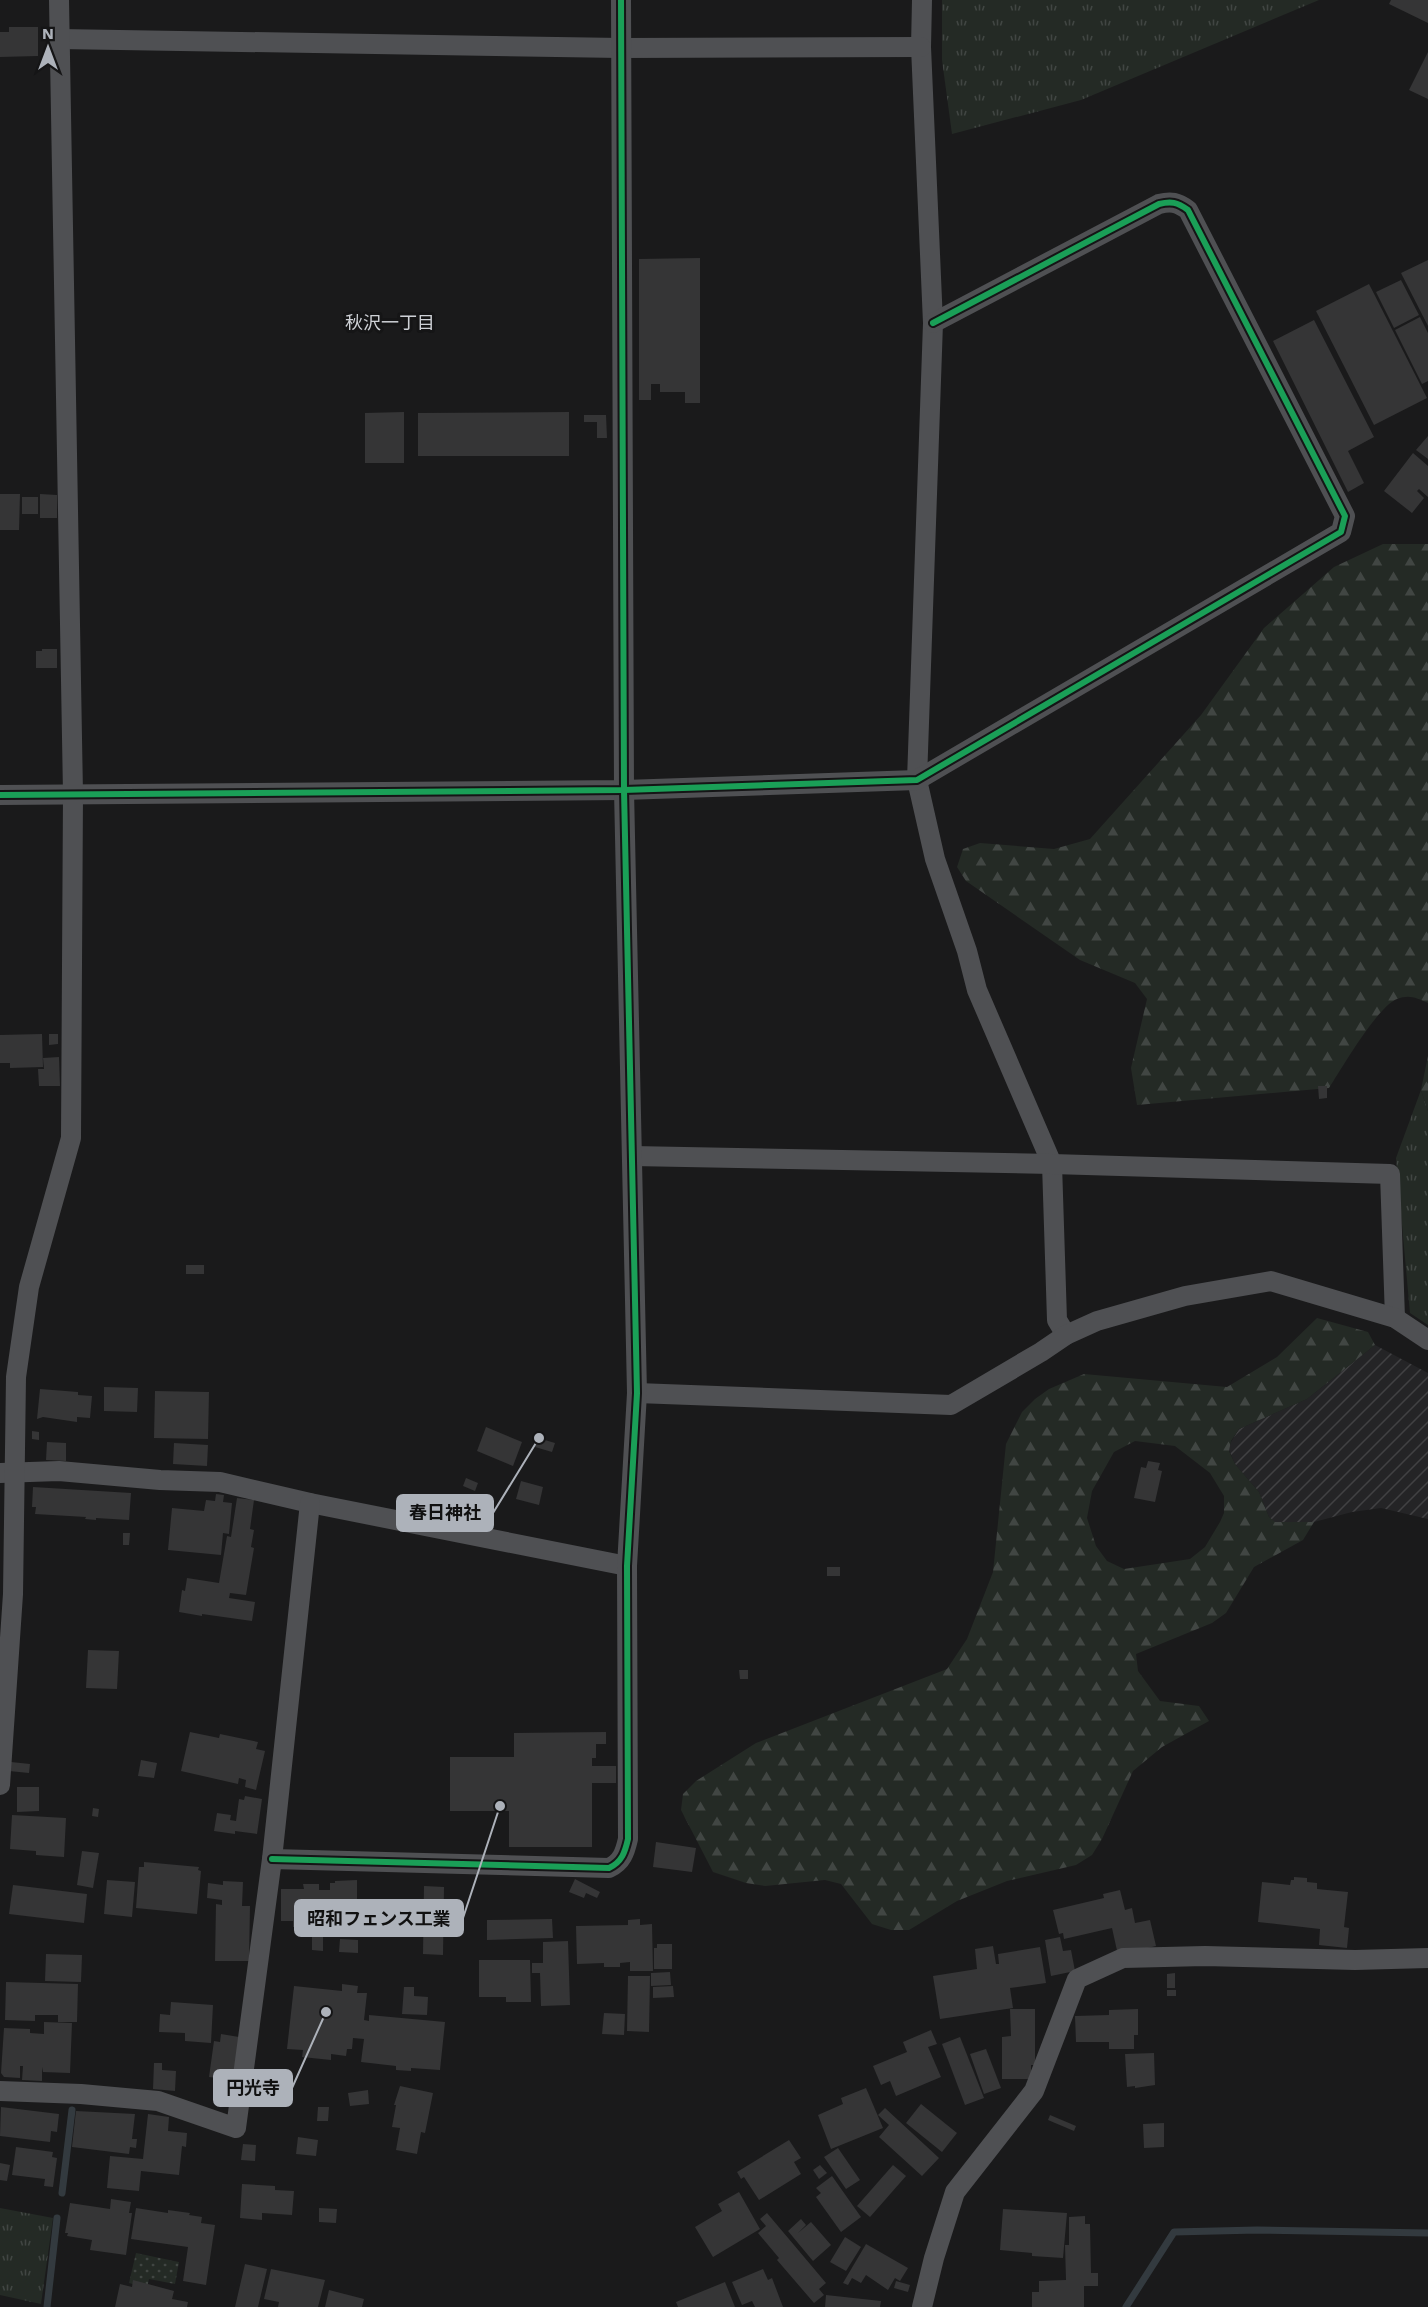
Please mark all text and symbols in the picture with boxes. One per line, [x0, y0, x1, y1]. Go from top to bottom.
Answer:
north arrow [18, 18, 78, 78]
text: N [42, 24, 54, 43]
district label: 秋沢一丁目 [345, 312, 435, 333]
callout: 春日神社 [397, 1495, 493, 1531]
text: 春日神社 [409, 1502, 481, 1523]
callout: 昭和フェンス工業 [295, 1900, 463, 1936]
text: 昭和フェンス工業 [307, 1908, 451, 1929]
callout: 円光寺 [214, 2070, 292, 2106]
text: 円光寺 [226, 2077, 280, 2098]

